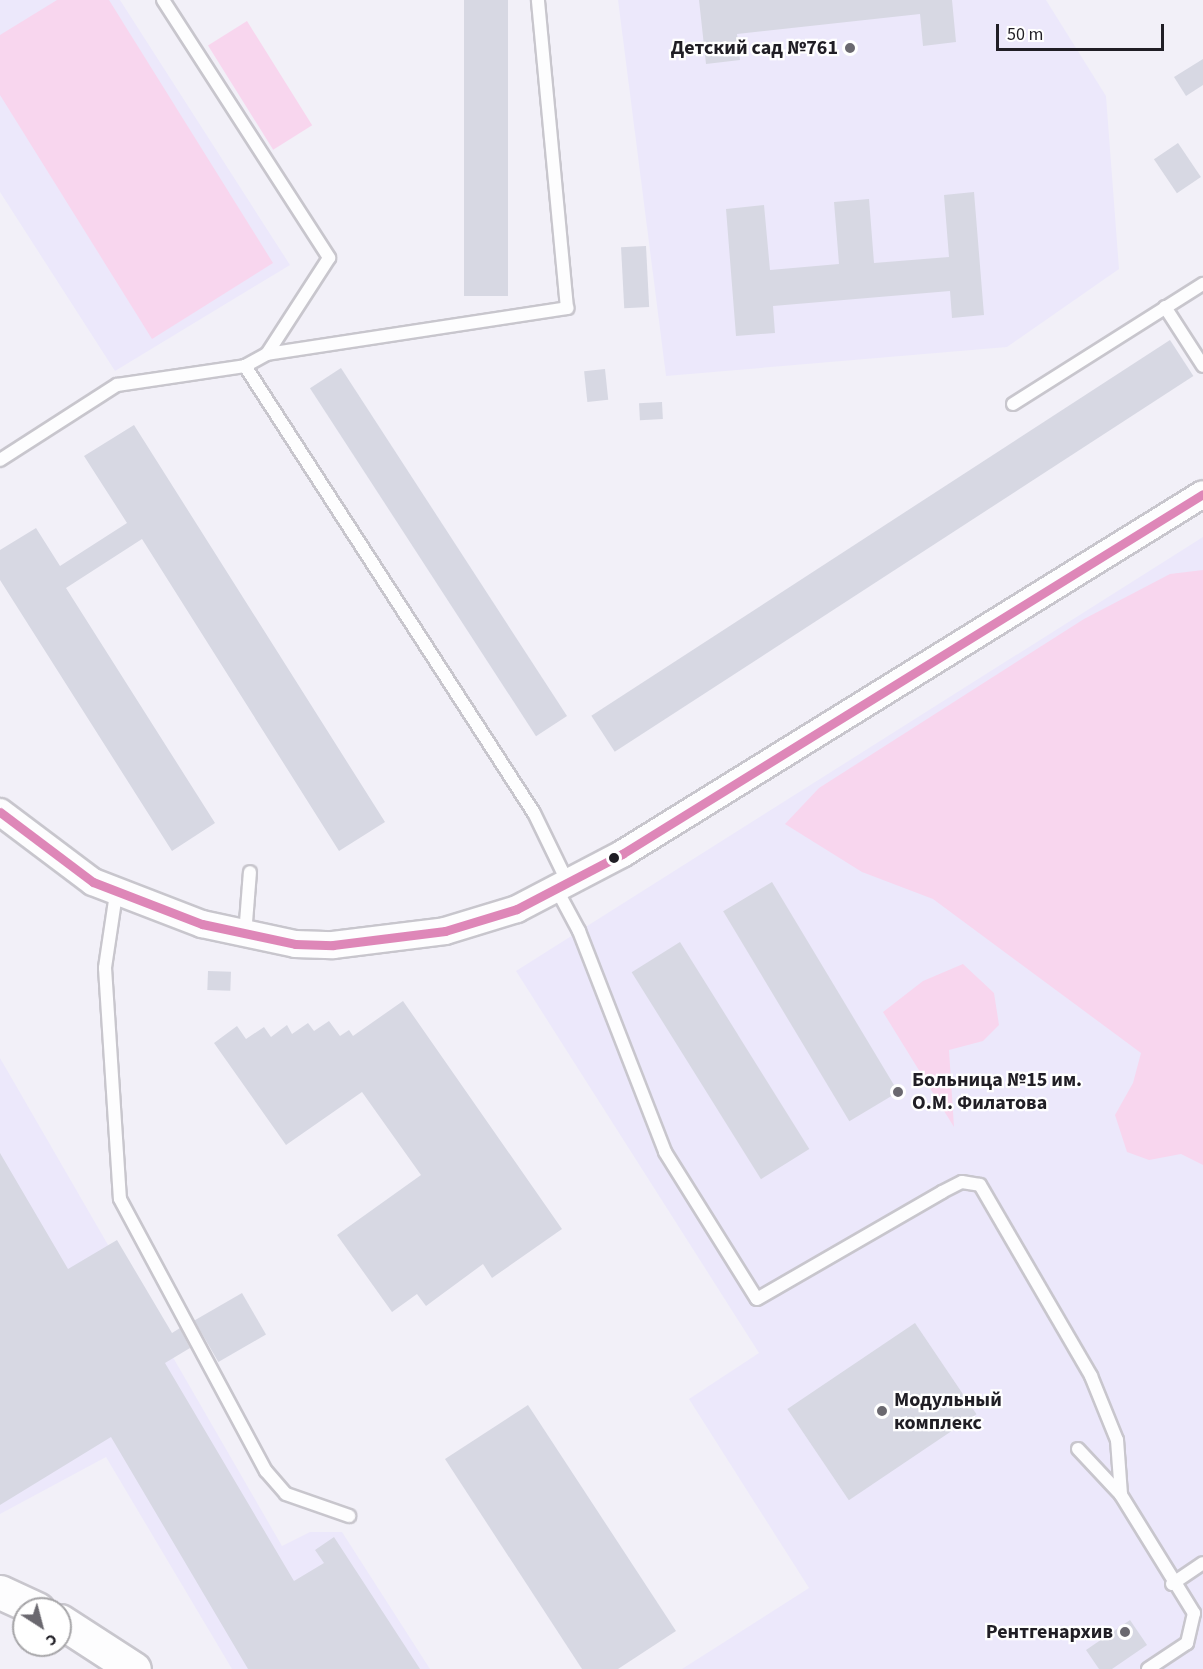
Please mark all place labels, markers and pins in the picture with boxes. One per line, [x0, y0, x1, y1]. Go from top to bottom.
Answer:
place label: Детский сад №761 [671, 36, 838, 60]
marker: Детский сад №761 [843, 41, 857, 55]
unlabelled marker [608, 852, 620, 864]
place label: Больница №15 им. О.М. Филатова [912, 1068, 1082, 1115]
marker: Больница №15 им. О.М. Филатова [889, 1083, 907, 1101]
place label: Модульный комплекс [894, 1388, 1002, 1435]
marker: Модульный комплекс [875, 1404, 889, 1418]
place label: Рентгенархив [986, 1620, 1113, 1644]
marker: Рентгенархив [1118, 1625, 1132, 1639]

